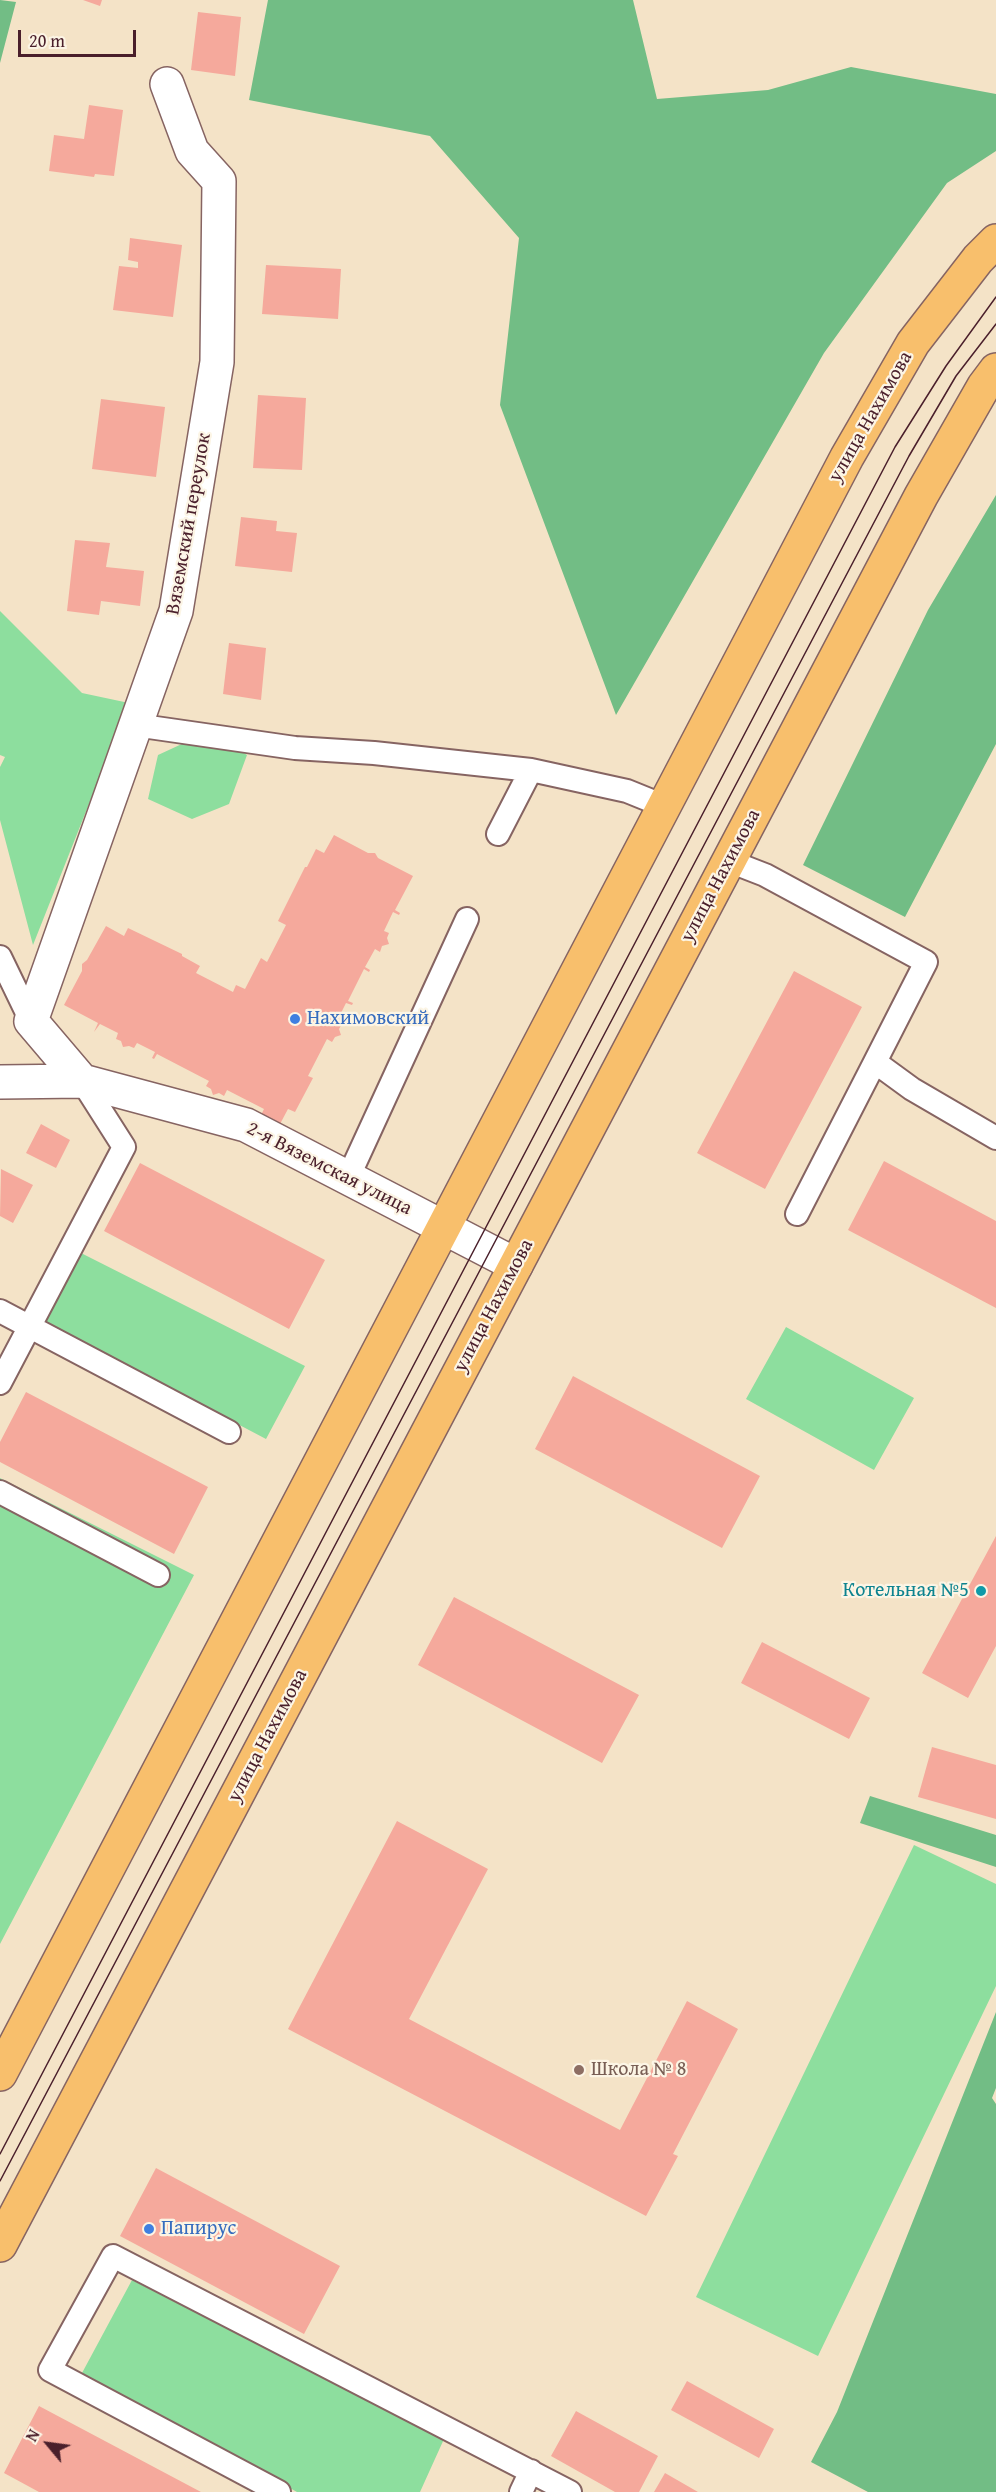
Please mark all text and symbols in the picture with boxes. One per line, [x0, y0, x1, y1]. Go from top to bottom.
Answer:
scale bar [21, 18, 140, 56]
text: 20 m [29, 27, 65, 54]
street label: улица Нахимова [824, 347, 918, 487]
street label: Вяземский переулок [161, 431, 217, 617]
street label: улица Нахимова [676, 805, 766, 947]
place label: Нахимовский [307, 1007, 429, 1031]
marker: Нахимовский [288, 1012, 302, 1026]
street label: 2-я Вяземская улица [242, 1117, 416, 1221]
street label: улица Нахимова [449, 1235, 539, 1377]
place label: Котельная №5 [843, 1579, 969, 1603]
marker: Котельная №5 [974, 1584, 988, 1598]
street label: улица Нахимова [223, 1665, 313, 1807]
place label: Школа № 8 [591, 2058, 686, 2082]
marker: Школа № 8 [572, 2063, 586, 2077]
place label: Папирус [161, 2217, 236, 2241]
marker: Папирус [142, 2222, 156, 2236]
north arrow [18, 2414, 78, 2474]
text: N [19, 2425, 45, 2446]

